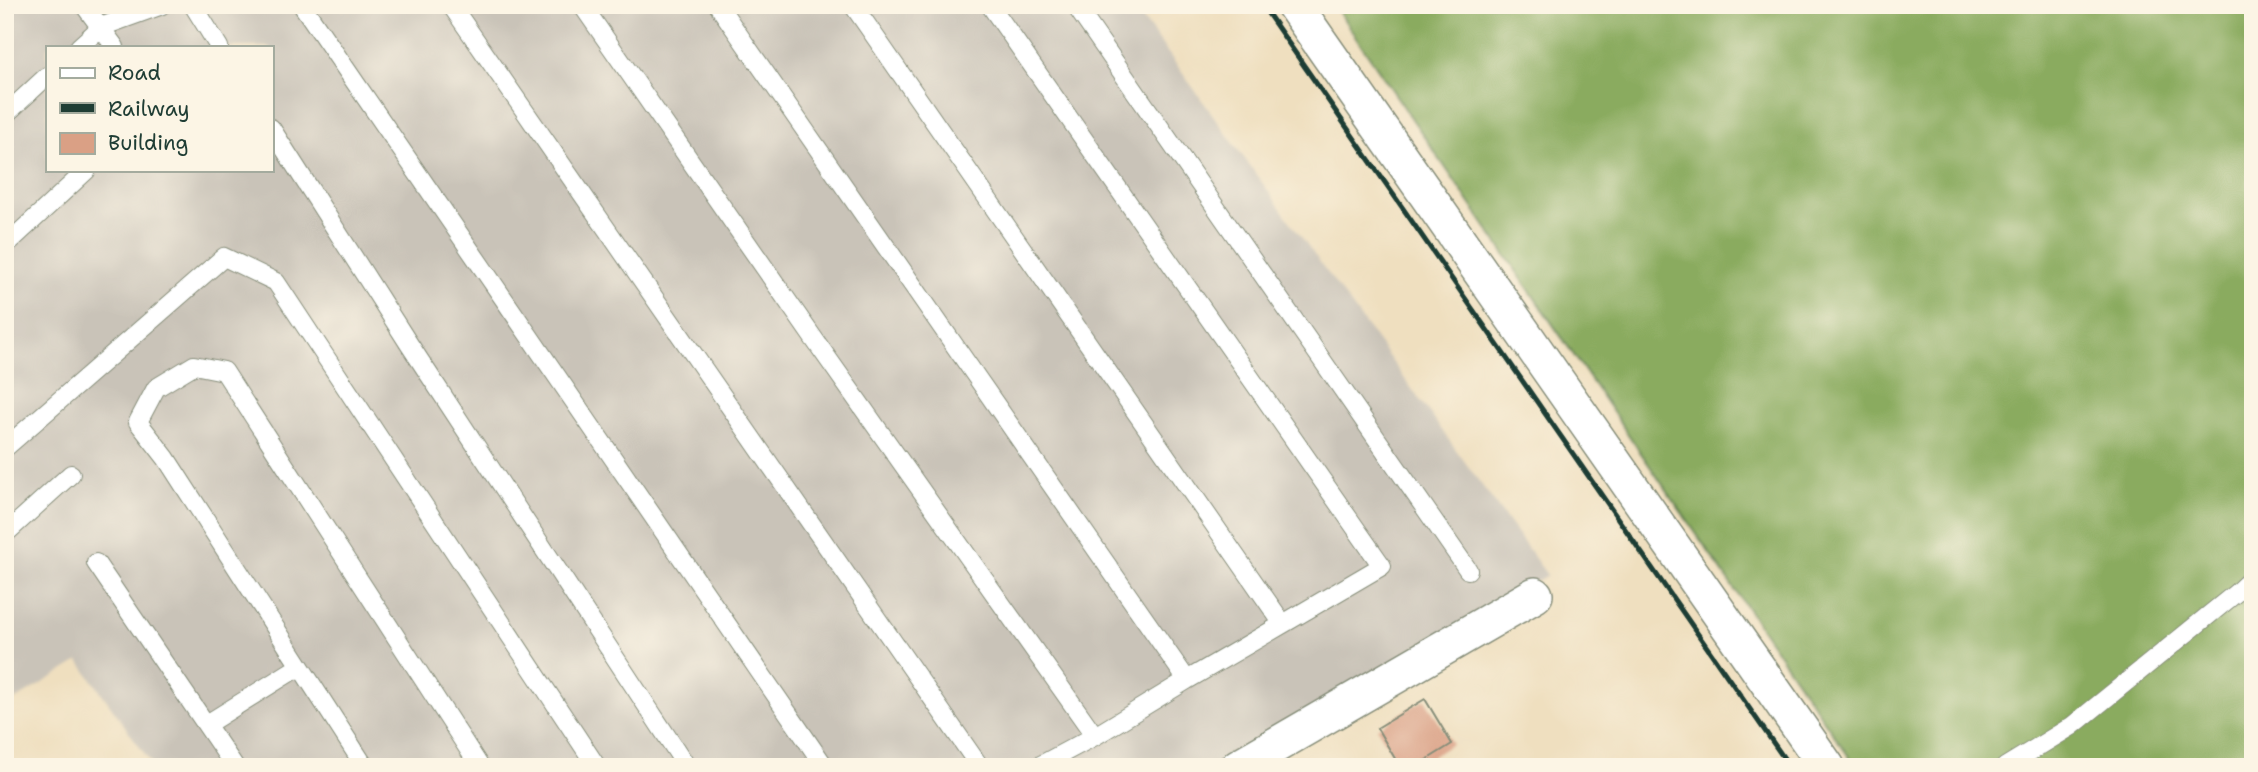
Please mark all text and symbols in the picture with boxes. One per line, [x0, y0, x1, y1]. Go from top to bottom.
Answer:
legend [46, 46, 273, 172]
text: Road [108, 59, 161, 87]
text: Railway [108, 95, 190, 123]
text: Building [108, 129, 188, 157]

